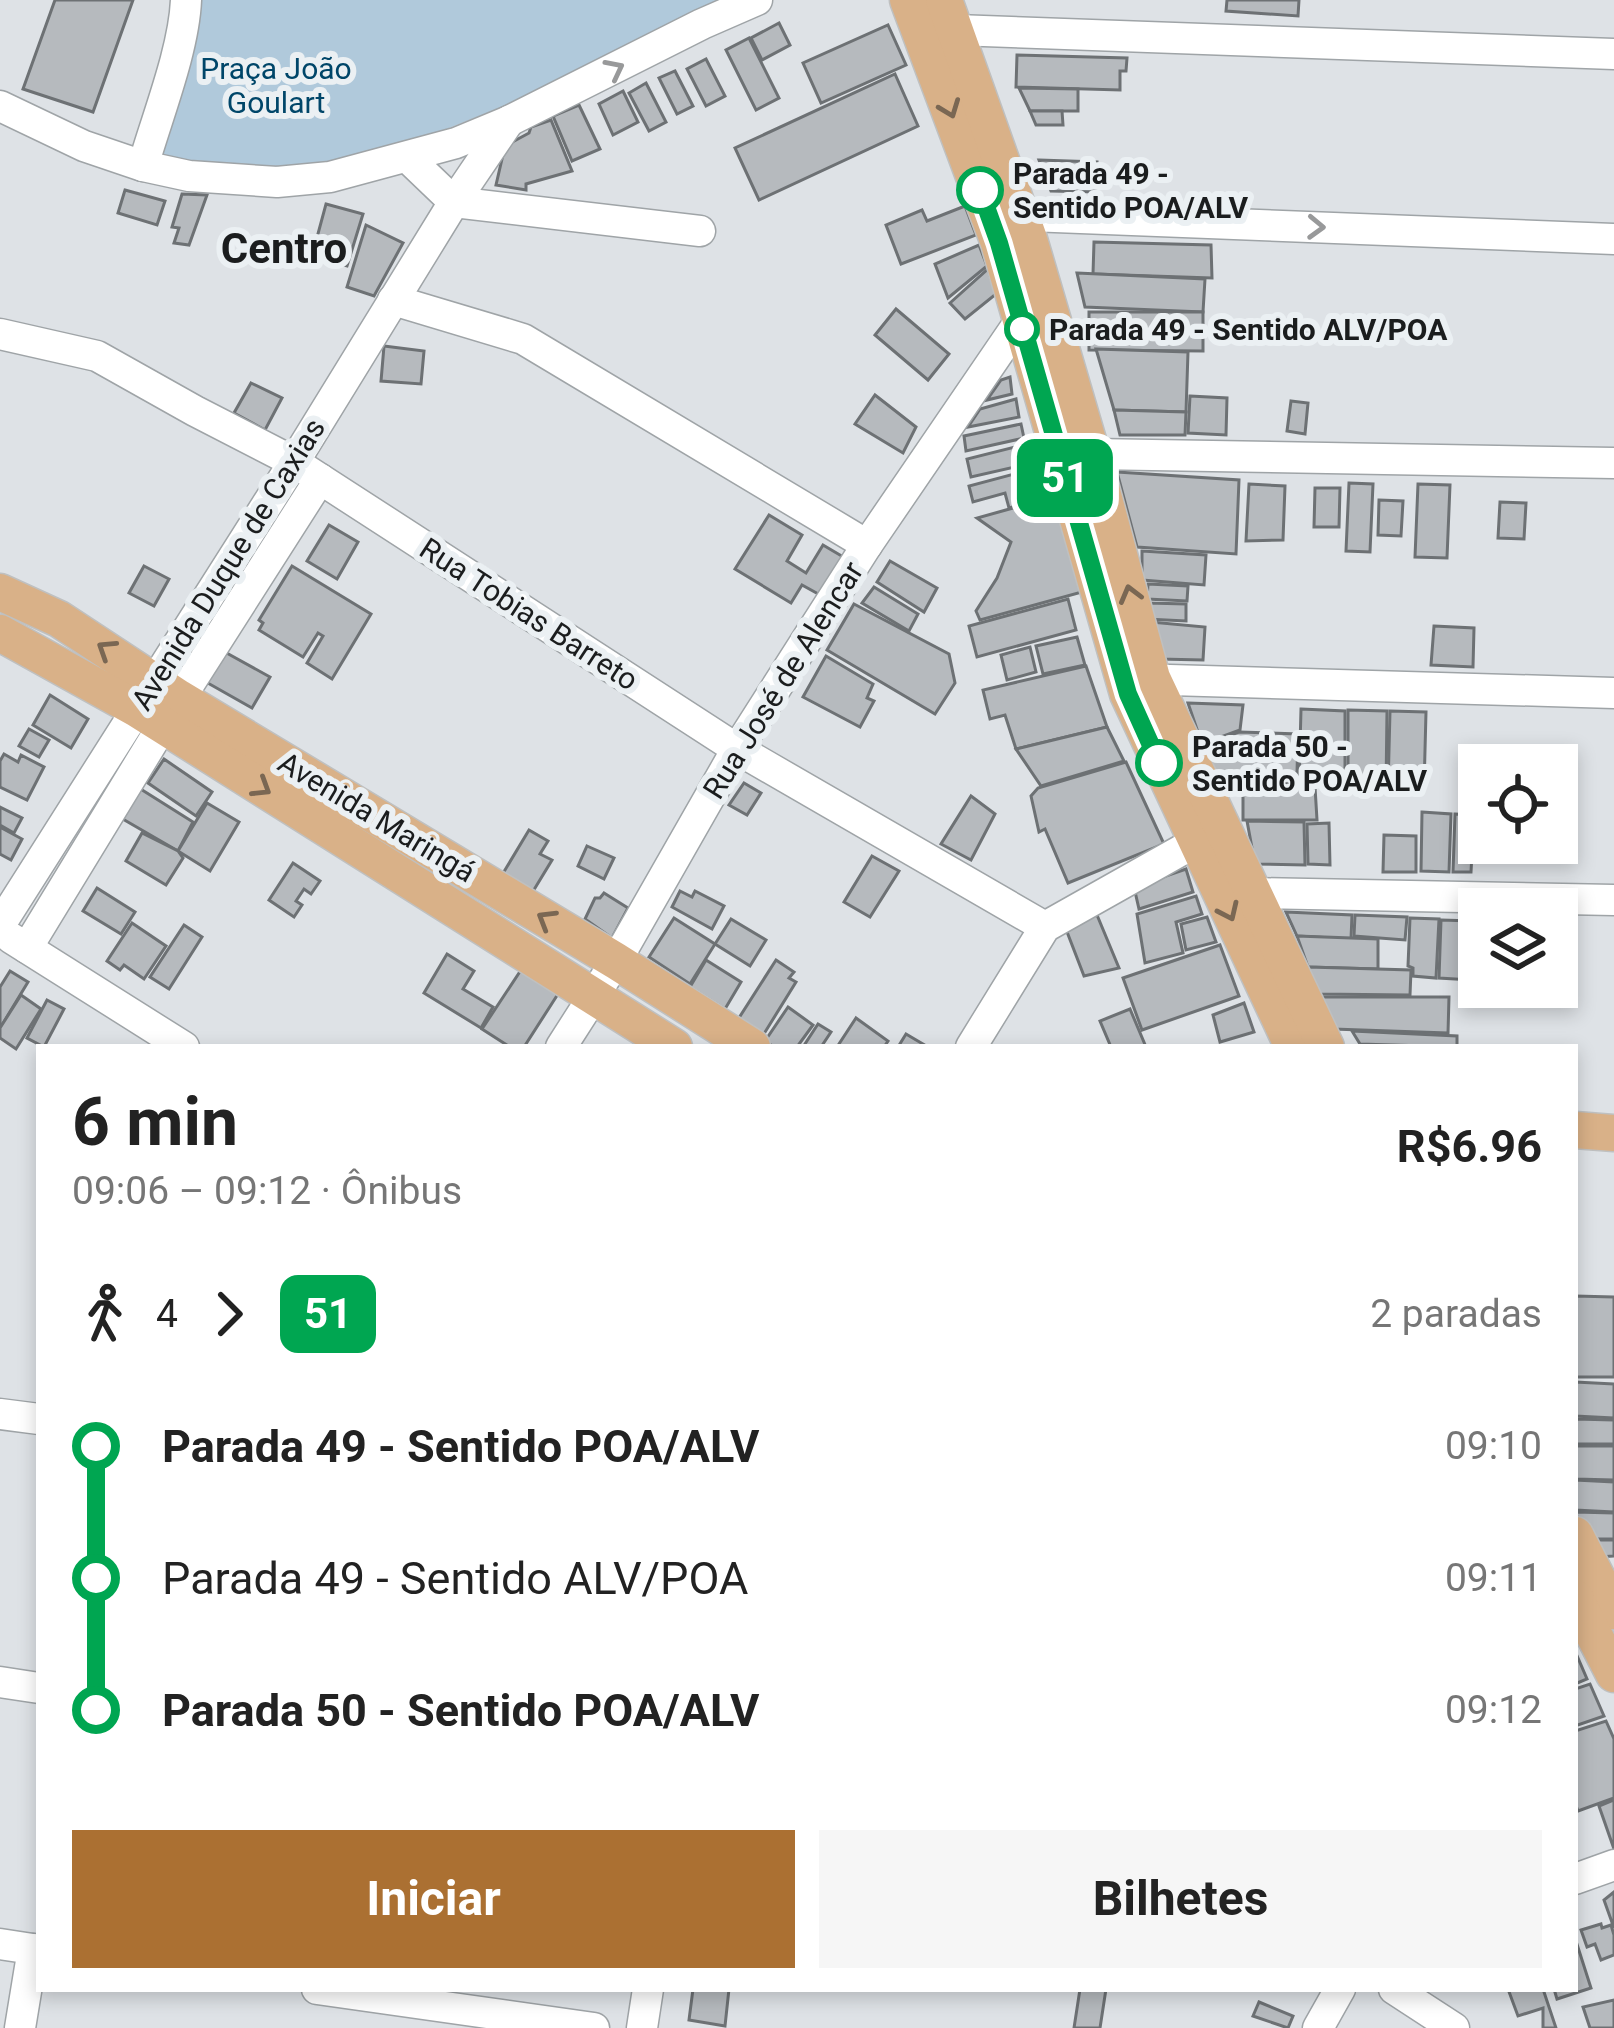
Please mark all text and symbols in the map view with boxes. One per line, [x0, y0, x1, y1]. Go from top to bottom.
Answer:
park label: Praça João Goulart [200, 51, 352, 120]
one-way arrow [602, 61, 624, 84]
one-way arrow [935, 98, 960, 119]
place label: Parada 49 - Sentido POA/ALV [1013, 156, 1248, 225]
marker: Parada 49 - Sentido POA/ALV [958, 168, 1002, 212]
one-way arrow [1307, 214, 1326, 240]
district label: Centro [221, 224, 347, 273]
place label: Parada 49 - Sentido ALV/POA [1049, 312, 1448, 347]
marker: Parada 49 - Sentido ALV/POA [1006, 313, 1038, 345]
street label: Avenida Duque de Caxias [124, 412, 332, 716]
line badge: 51 [1011, 439, 1119, 517]
text: 51 [1041, 453, 1089, 502]
street label: Rua Tobias Barreto [413, 530, 645, 698]
street label: Rua José de Alencar [696, 555, 870, 805]
one-way arrow [1119, 584, 1144, 605]
one-way arrow [97, 641, 119, 664]
place label: Parada 50 - Sentido POA/ALV [1192, 729, 1427, 798]
marker: Parada 50 - Sentido POA/ALV [1137, 741, 1181, 785]
street label: Avenida Maringá [272, 744, 482, 890]
map controls [1458, 744, 1578, 1008]
button: locate [1458, 744, 1578, 864]
one-way arrow [248, 773, 270, 795]
button: layers [1458, 888, 1578, 1008]
one-way arrow [1215, 900, 1238, 921]
one-way arrow [537, 910, 559, 933]
text: 6 min [72, 1084, 238, 1161]
text: R$6.96 [1397, 1120, 1542, 1173]
text: 09:06 – 09:12 · Ônibus [72, 1168, 462, 1214]
icon: walk [72, 1281, 138, 1347]
icon: forward [196, 1281, 262, 1347]
text: 51 [304, 1289, 352, 1338]
text: 4 [156, 1291, 178, 1337]
text: 2 paradas [1370, 1291, 1542, 1337]
text: Parada 49 - Sentido POA/ALV [162, 1420, 759, 1473]
text: 09:10 [1445, 1423, 1542, 1469]
text: Parada 49 - Sentido ALV/POA [162, 1552, 748, 1605]
text: 09:11 [1445, 1555, 1542, 1601]
text: Parada 50 - Sentido POA/ALV [162, 1684, 759, 1737]
text: 09:12 [1445, 1687, 1542, 1733]
button: Iniciar [72, 1830, 795, 1968]
button: Bilhetes [819, 1830, 1542, 1968]

